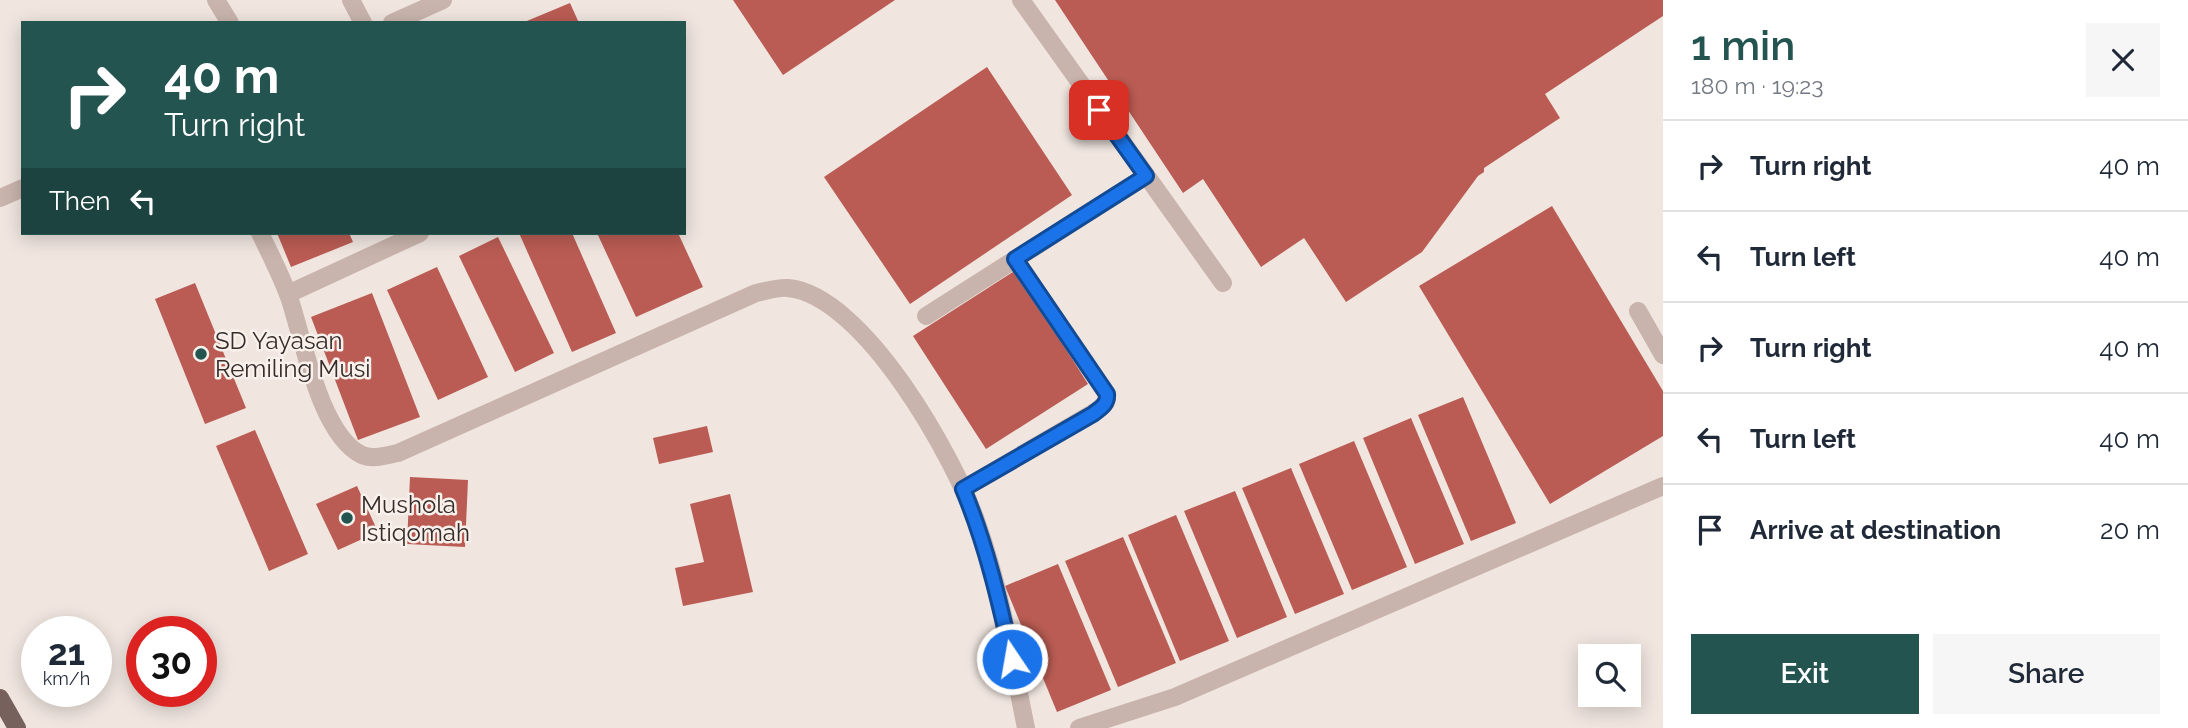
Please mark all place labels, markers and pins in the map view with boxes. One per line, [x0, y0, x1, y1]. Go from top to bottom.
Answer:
pin [1069, 80, 1129, 140]
place label: SD Yayasan Remiling Musi [215, 326, 371, 383]
marker: SD Yayasan Remiling Musi [193, 346, 209, 362]
place label: Mushola Istiqomah [361, 490, 470, 547]
marker: Mushola Istiqomah [339, 510, 355, 526]

